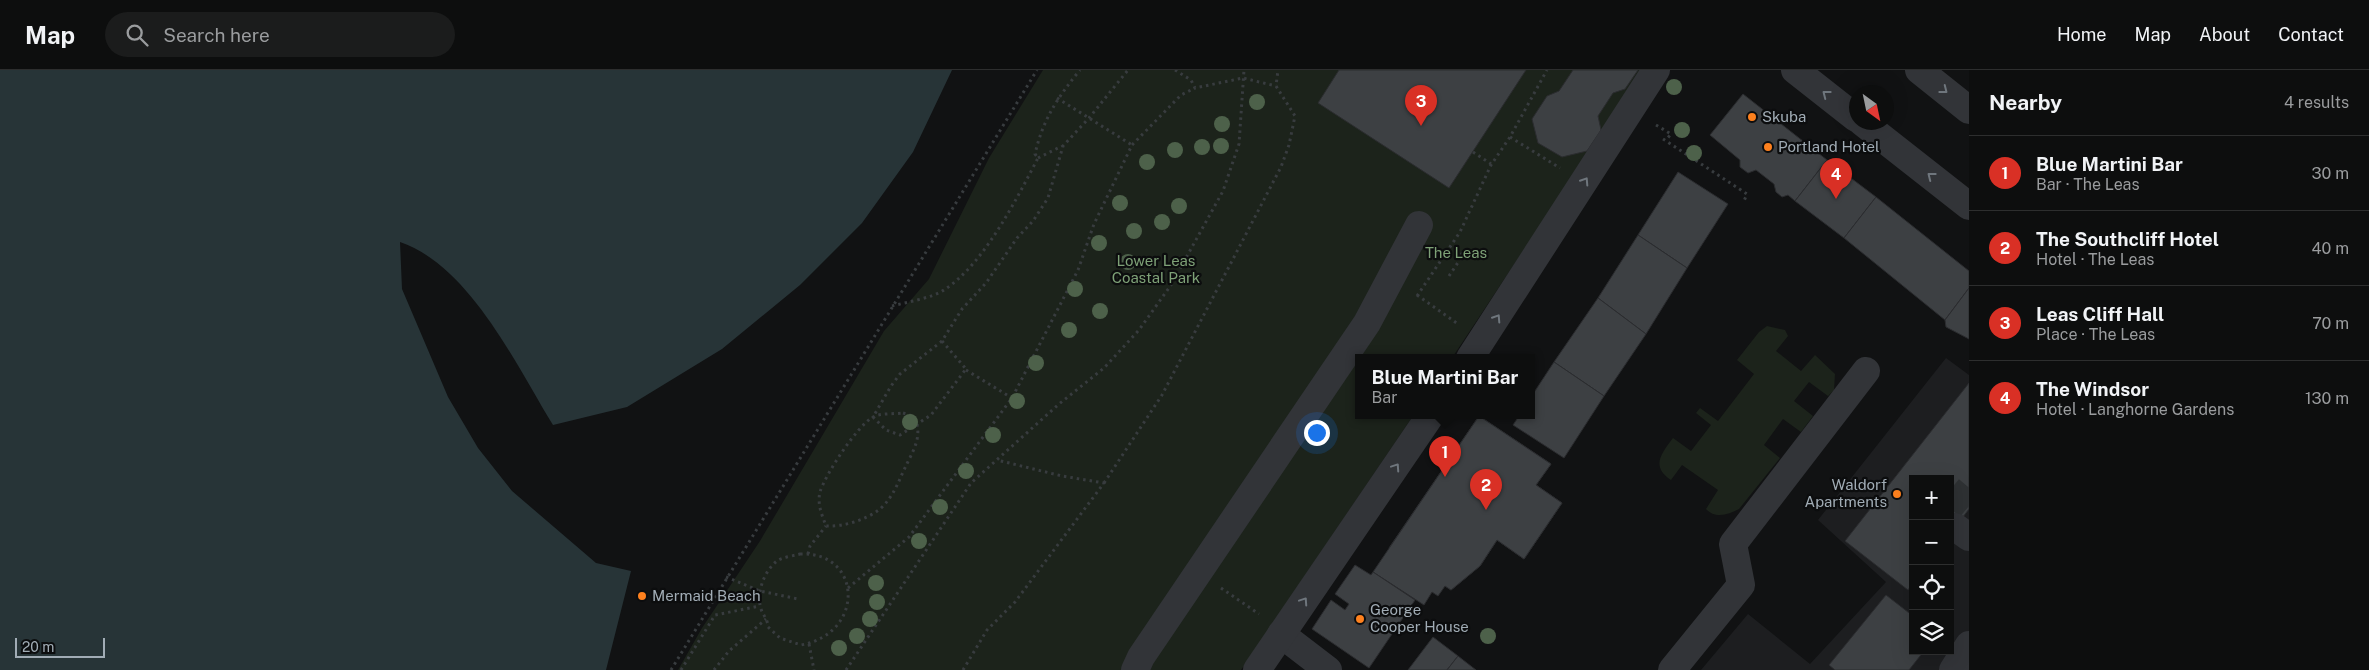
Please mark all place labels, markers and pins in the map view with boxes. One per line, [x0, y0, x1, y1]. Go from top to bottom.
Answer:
pin: 3 [1405, 85, 1437, 126]
place label: Skuba [1762, 108, 1806, 125]
marker: Skuba [1746, 111, 1758, 123]
place label: Portland Hotel [1778, 138, 1880, 155]
marker: Portland Hotel [1762, 141, 1774, 153]
pin: 4 [1820, 158, 1852, 199]
pin: 1 [1429, 436, 1461, 477]
pin: 2 [1470, 469, 1502, 510]
place label: Waldorf Apartments [1805, 476, 1887, 510]
marker: Waldorf Apartments [1891, 488, 1903, 500]
place label: Mermaid Beach [652, 587, 761, 604]
marker: Mermaid Beach [636, 590, 648, 602]
place label: George Cooper House [1370, 601, 1469, 635]
marker: George Cooper House [1354, 613, 1366, 625]

